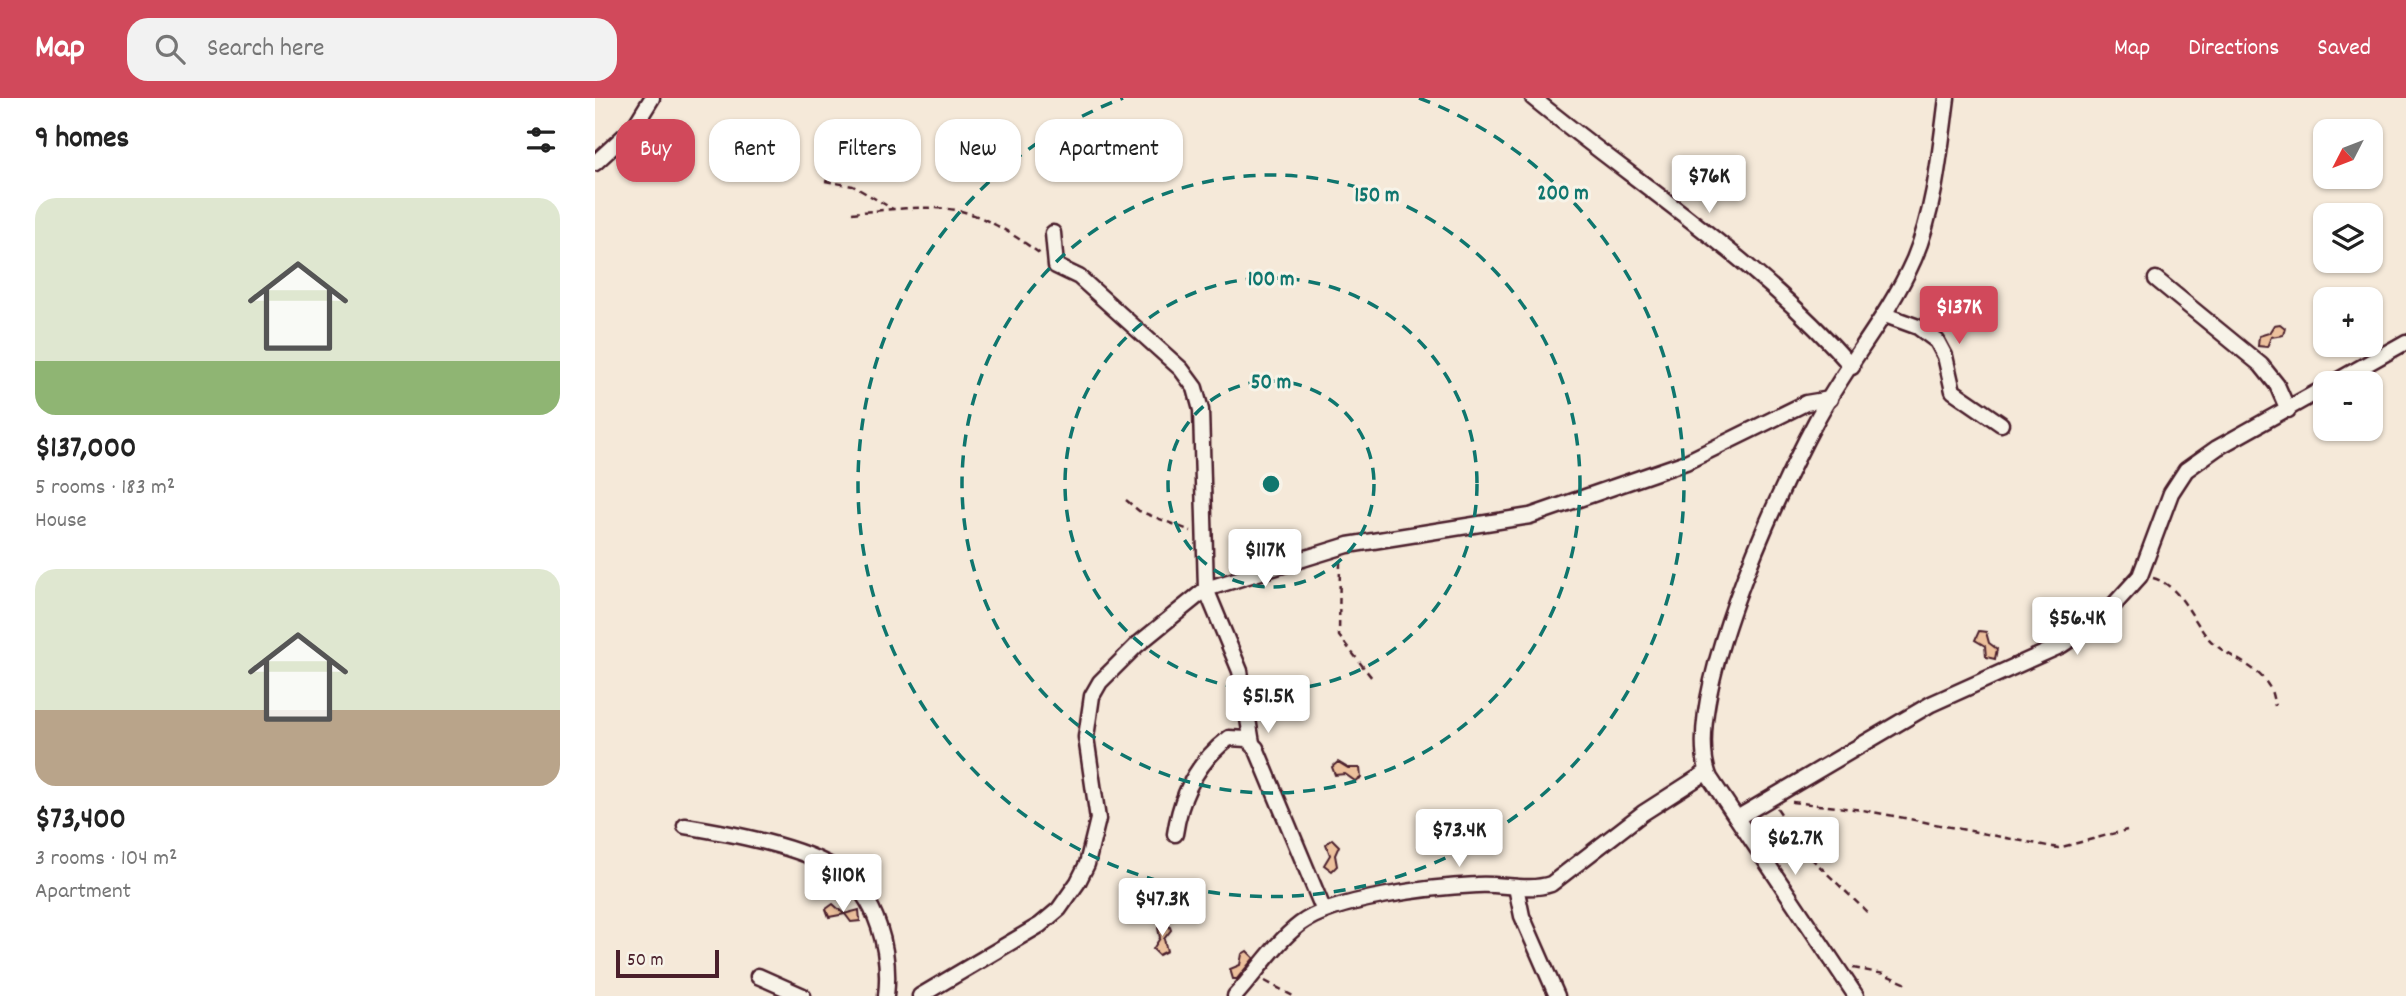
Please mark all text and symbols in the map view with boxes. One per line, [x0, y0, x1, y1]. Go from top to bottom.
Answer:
search box [127, 18, 617, 81]
text: Map [35, 26, 85, 73]
icon: search [151, 30, 189, 68]
text: Search here [207, 31, 325, 68]
text: Map [2114, 32, 2150, 66]
text: Directions [2188, 32, 2279, 66]
text: Saved [2317, 32, 2371, 66]
text: 9 homes [35, 119, 129, 162]
chip: Buy [616, 119, 695, 182]
chip: Rent [709, 119, 800, 182]
chip: Filters [814, 119, 921, 182]
chip: New [935, 119, 1021, 182]
chip: Apartment [1035, 119, 1183, 182]
north arrow [2313, 119, 2383, 189]
map controls [2313, 119, 2383, 441]
icon: filters [522, 121, 560, 159]
pin: $76K [1668, 156, 1750, 215]
text: $76K [1688, 161, 1730, 194]
text: 200 m [1537, 180, 1589, 210]
text: 150 m [1354, 182, 1400, 212]
button: layers [2313, 203, 2383, 273]
icon: home [235, 243, 361, 369]
text: 100 m [1248, 266, 1294, 296]
pin: $137K [1910, 286, 2008, 346]
button: + [2313, 287, 2383, 357]
text: $137K [1936, 292, 1982, 325]
text: 50 m [1251, 369, 1291, 399]
button: − [2313, 371, 2383, 441]
text: $137,000 [35, 429, 136, 472]
text: 5 rooms · 183 m² [35, 472, 175, 505]
centre of rings [1259, 472, 1283, 496]
text: House [35, 505, 87, 538]
pin: $117K [1216, 530, 1314, 589]
text: $117K [1244, 535, 1286, 568]
pin: $56.4K [2020, 598, 2134, 657]
text: $56.4K [2048, 603, 2106, 636]
icon: home [235, 614, 361, 740]
pin: $51.5K [1211, 676, 1325, 735]
text: $51.5K [1242, 681, 1294, 714]
text: $73,400 [35, 800, 126, 843]
pin: $73.4K [1402, 810, 1516, 869]
text: $73.4K [1432, 815, 1486, 848]
pin: $62.7K [1738, 818, 1852, 877]
text: $62.7K [1767, 823, 1823, 856]
text: 3 rooms · 104 m² [35, 843, 177, 876]
pin: $110K [794, 854, 892, 914]
text: $110K [821, 860, 865, 893]
text: Apartment [35, 876, 131, 909]
pin: $47.3K [1105, 878, 1219, 938]
text: $47.3K [1135, 884, 1189, 917]
scale bar [616, 947, 719, 979]
text: 50 m [627, 948, 664, 975]

